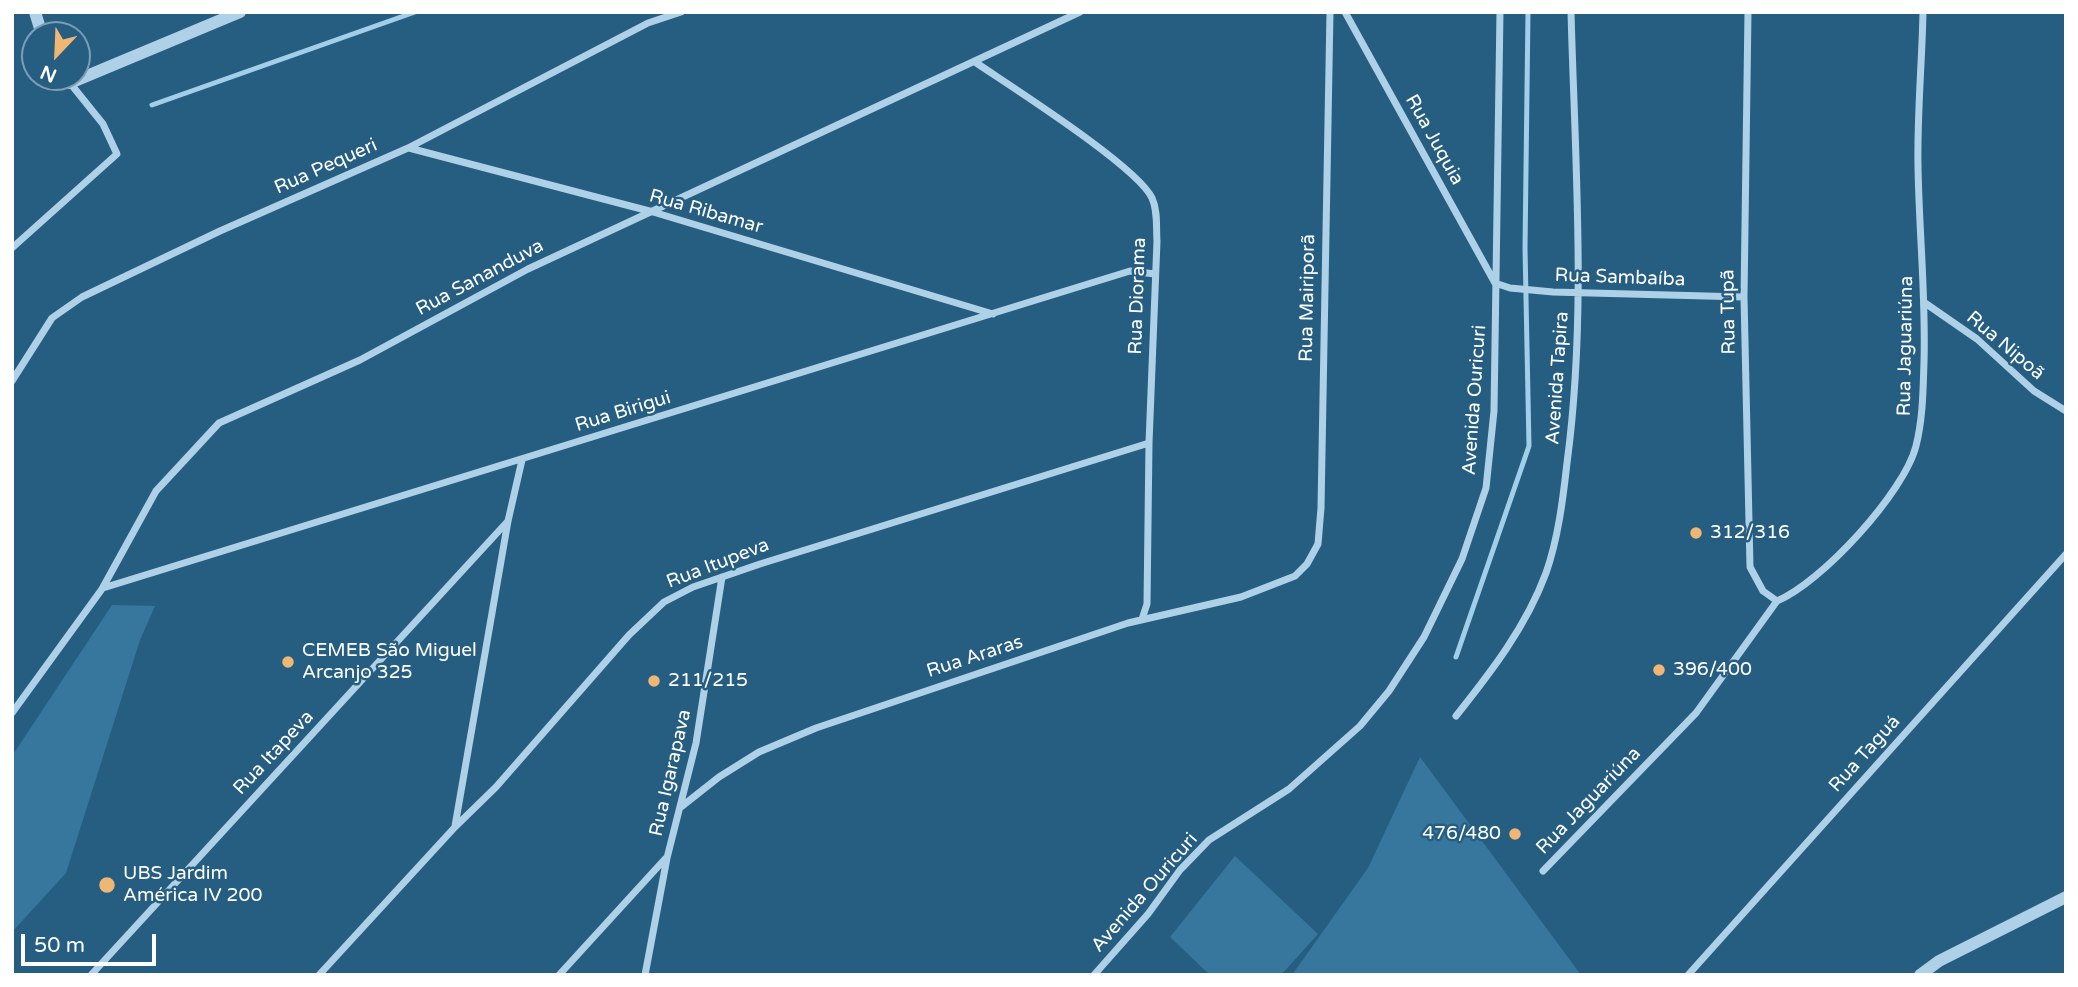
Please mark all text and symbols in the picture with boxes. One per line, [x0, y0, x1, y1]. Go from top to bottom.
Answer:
north arrow [21, 21, 91, 91]
text: N [37, 60, 60, 87]
street label: Rua Juquia [1400, 91, 1468, 189]
street label: Rua Pequeri [271, 134, 381, 200]
street label: Rua Ribamar [647, 185, 765, 239]
street label: Rua Mairiporã [1295, 234, 1321, 362]
street label: Rua Sananduva [412, 235, 548, 321]
street label: Rua Diorama [1125, 237, 1151, 355]
street label: Rua Sambaíba [1554, 264, 1686, 292]
street label: Rua Tupã [1717, 269, 1741, 355]
street label: Rua Jaguariúna [1893, 276, 1919, 416]
street label: Rua Nipoã [1961, 307, 2049, 385]
street label: Avenida Tapira [1542, 311, 1574, 445]
street label: Avenida Ouricuri [1458, 324, 1492, 476]
street label: Rua Birigui [572, 387, 674, 437]
place label: 312/316 [1710, 522, 1790, 544]
marker: 312/316 [1688, 525, 1704, 541]
street label: Rua Itupeva [663, 534, 773, 594]
street label: Rua Araras [924, 631, 1026, 683]
place label: CEMEB São Miguel Arcanjo 325 [302, 640, 477, 684]
marker: CEMEB São Miguel Arcanjo 325 [280, 654, 296, 670]
place label: 396/400 [1673, 659, 1752, 681]
marker: 396/400 [1651, 662, 1667, 678]
place label: 211/215 [668, 670, 748, 692]
marker: 211/215 [646, 673, 662, 689]
street label: Rua Itapeva [229, 706, 319, 800]
street label: Rua Igarapava [645, 707, 697, 839]
street label: Rua Taguá [1825, 711, 1905, 797]
street label: Rua Jaguariúna [1532, 743, 1646, 859]
place label: 476/480 [1422, 823, 1501, 845]
marker: 476/480 [1507, 826, 1523, 842]
street label: Avenida Ouricuri [1087, 829, 1203, 957]
place label: UBS Jardim América IV 200 [123, 863, 262, 907]
marker: UBS Jardim América IV 200 [97, 875, 117, 895]
scale bar [24, 920, 159, 964]
text: 50 m [34, 933, 85, 958]

